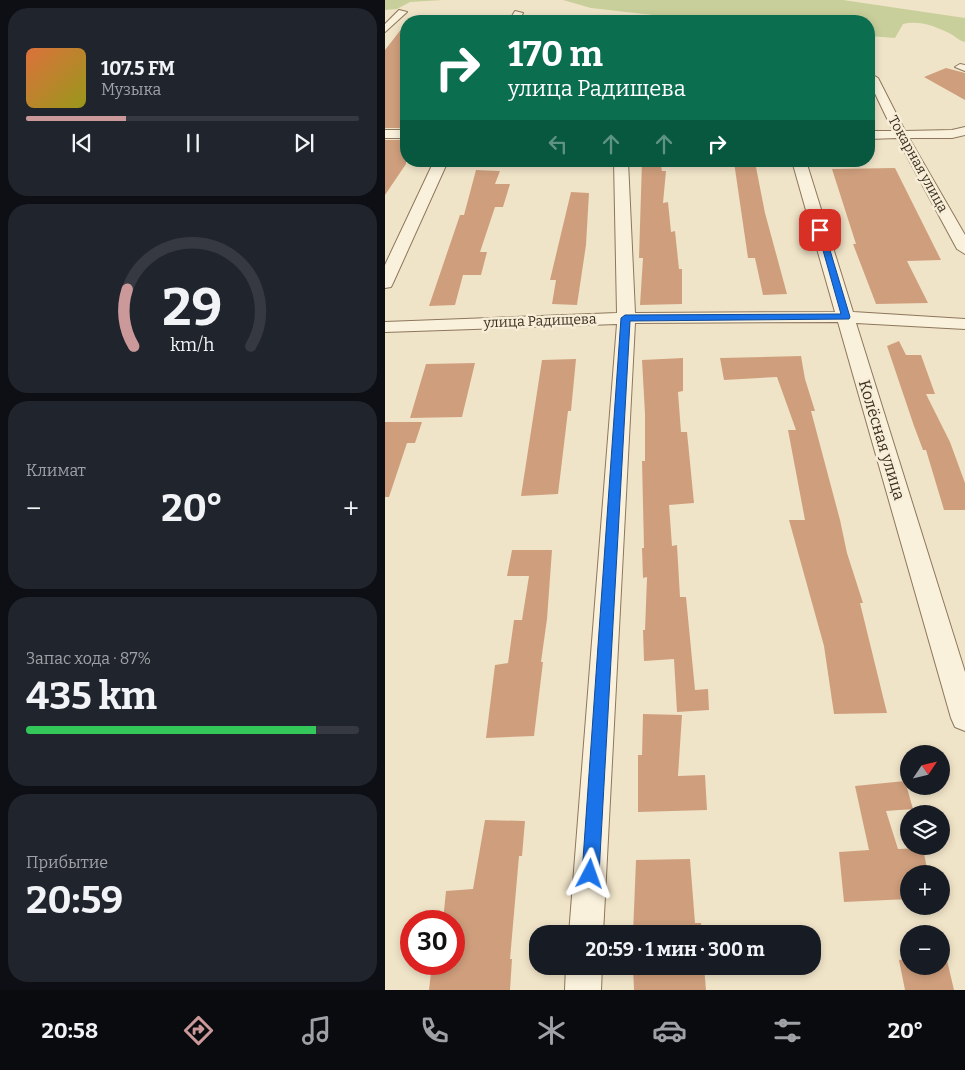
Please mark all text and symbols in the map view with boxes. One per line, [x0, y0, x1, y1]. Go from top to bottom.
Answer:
text: 170 m [508, 33, 603, 75]
icon: right [425, 35, 490, 100]
text: 107.5 FM [101, 57, 175, 80]
text: улица Радищева [508, 75, 686, 102]
text: Музыка [101, 80, 161, 99]
street label: Токарная улица [884, 113, 952, 216]
icon: previous [68, 129, 96, 157]
icon: pause [179, 129, 207, 157]
icon: next [290, 129, 318, 157]
icon: left [544, 130, 572, 158]
icon: ahead [597, 130, 625, 158]
icon: ahead [650, 130, 678, 158]
icon: right [703, 130, 731, 158]
pin [799, 209, 841, 251]
icon: arrive [806, 216, 834, 244]
text: 29 [162, 276, 223, 339]
street label: улица Радищева [482, 311, 597, 332]
text: km/h [170, 334, 215, 356]
street label: Колёсная улица [855, 378, 909, 503]
text: Климат [26, 461, 86, 480]
text: 20° [161, 485, 223, 531]
text: − [26, 492, 41, 525]
text: + [343, 492, 359, 525]
text: Запас хода · 87% [26, 649, 151, 668]
text: 435 km [26, 673, 157, 719]
north arrow [900, 745, 950, 795]
map controls [900, 745, 950, 975]
button: layers [900, 805, 950, 855]
position arrow [563, 847, 615, 899]
text: Прибытие [26, 853, 108, 872]
button: + [900, 865, 950, 915]
text: 20:59 [26, 877, 123, 923]
speed limit sign: 30 [400, 910, 465, 975]
button: − [900, 925, 950, 975]
text: 20:59 · 1 мин · 300 m [585, 938, 765, 961]
icon: directions [181, 1013, 216, 1048]
icon: music [299, 1013, 334, 1048]
icon: phone [417, 1013, 452, 1048]
icon: climate [534, 1013, 569, 1048]
icon: car [652, 1013, 687, 1048]
icon: filters [770, 1013, 805, 1048]
text: 20:58 [41, 1017, 98, 1044]
text: 20° [888, 1017, 924, 1044]

